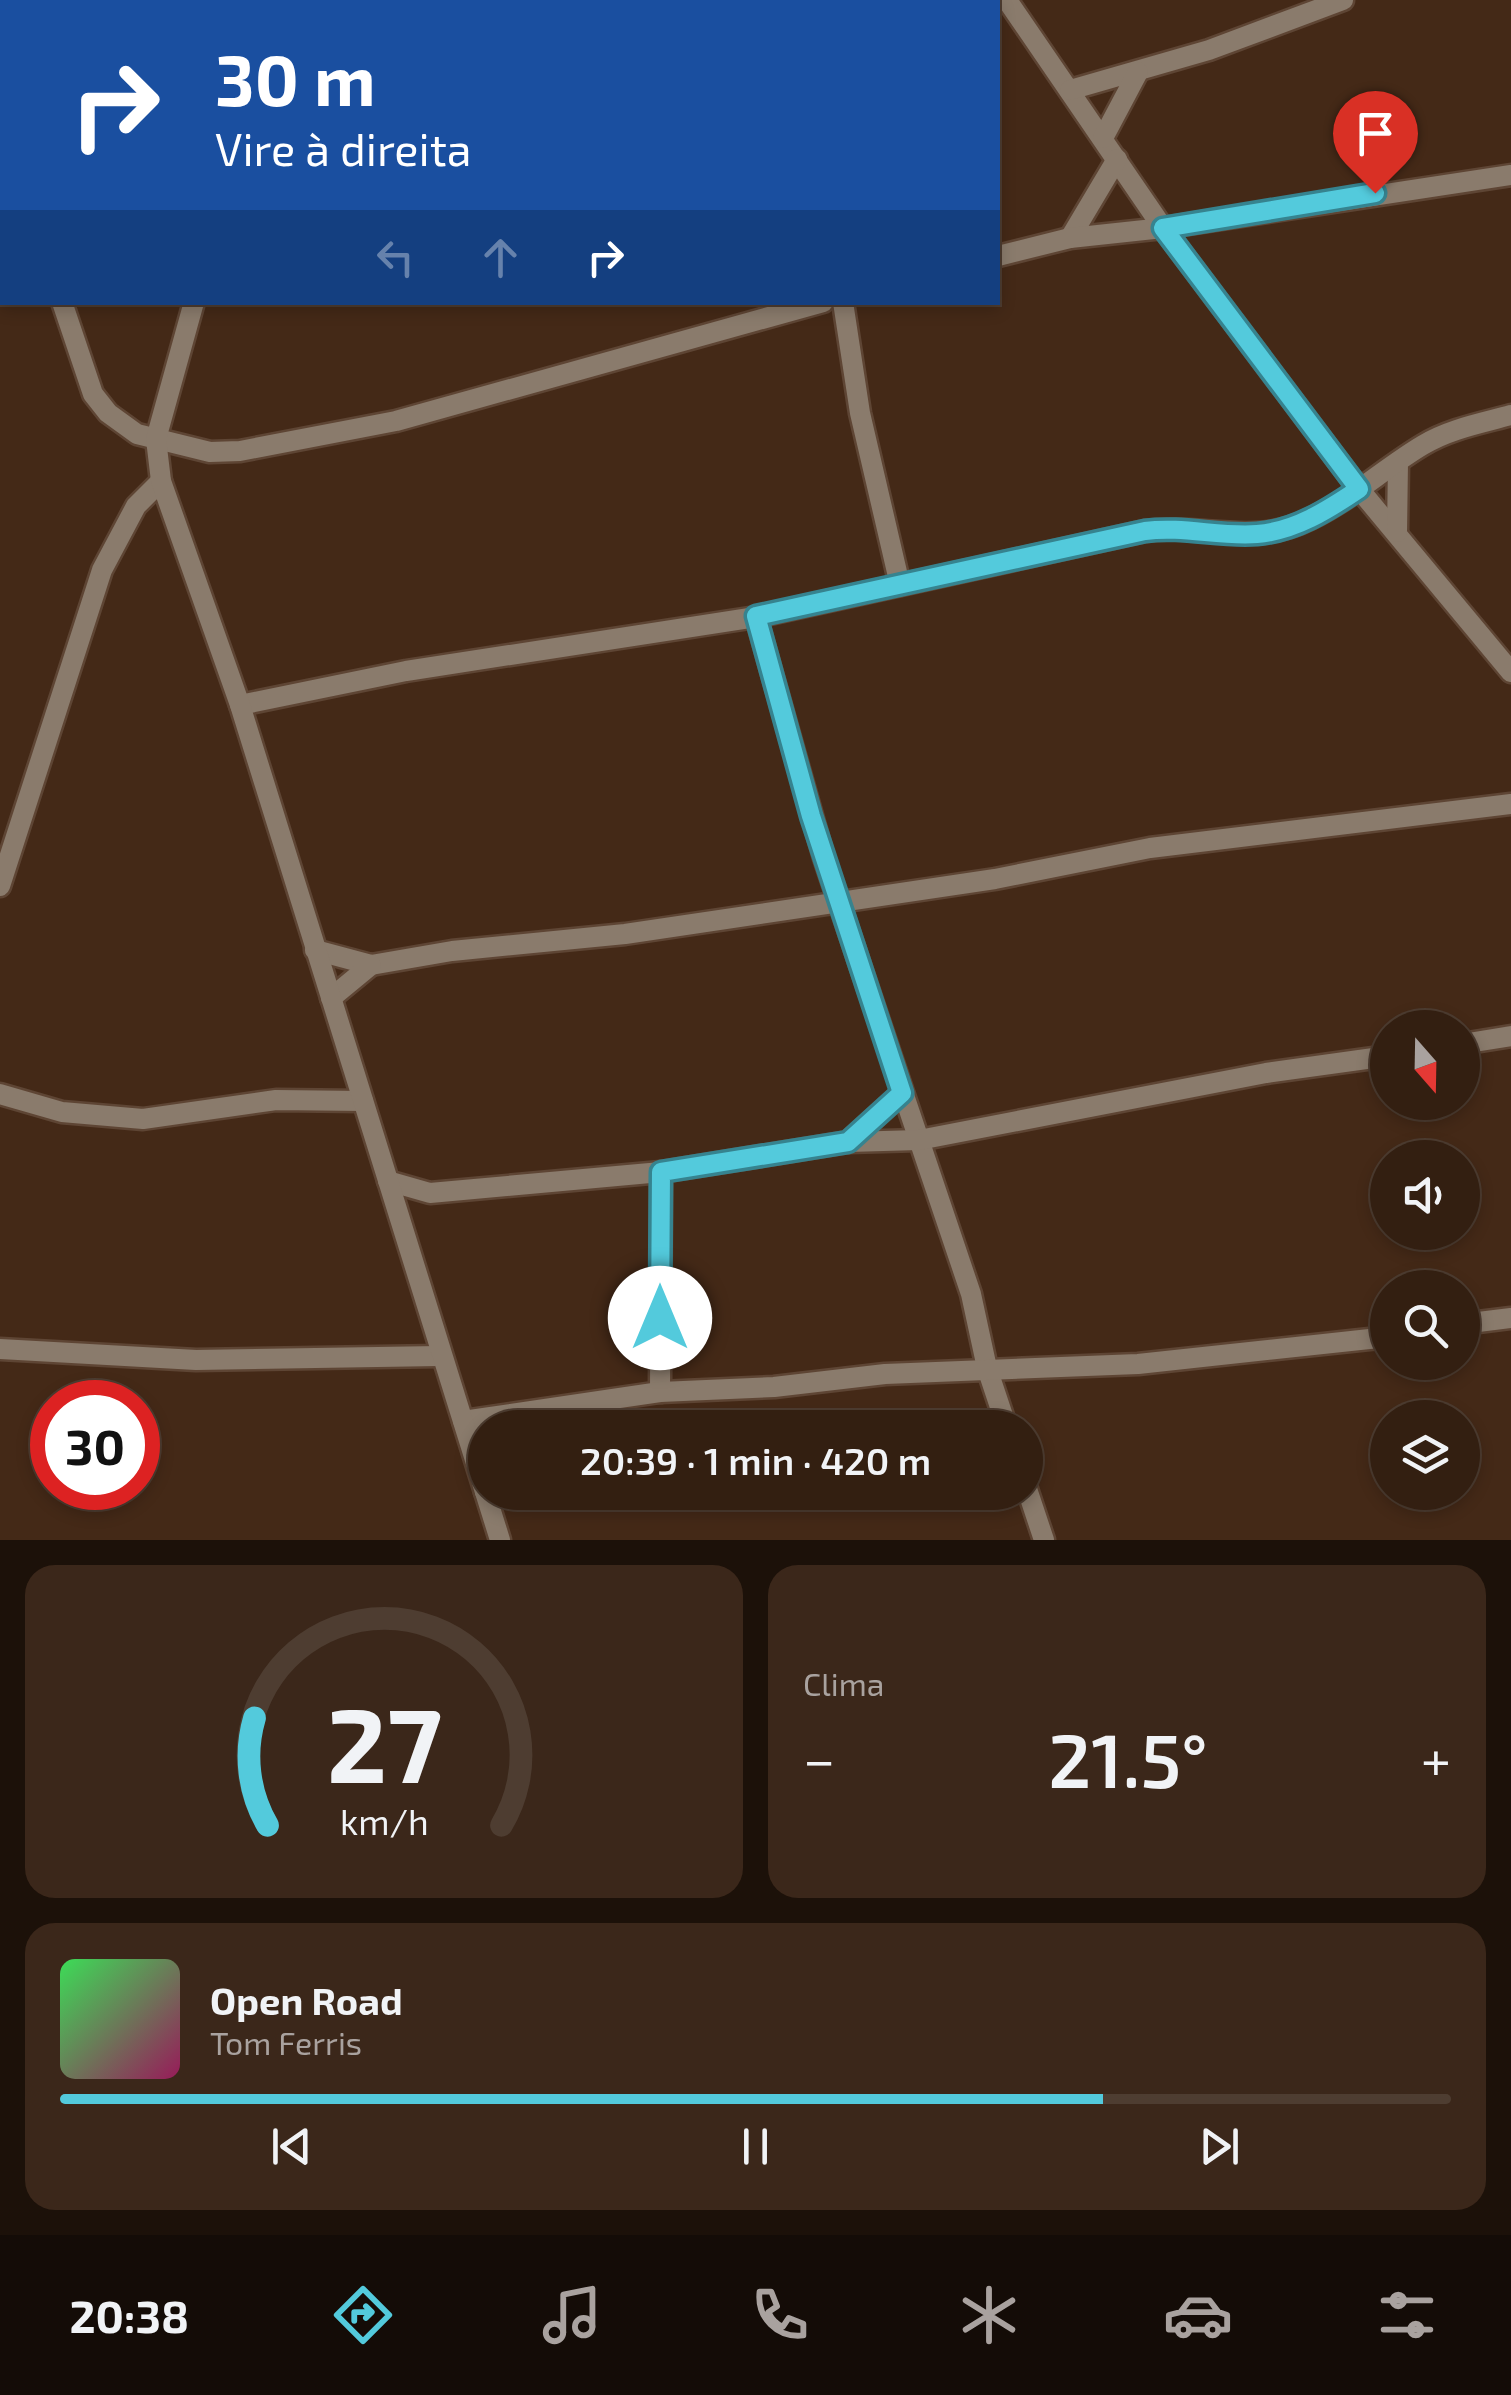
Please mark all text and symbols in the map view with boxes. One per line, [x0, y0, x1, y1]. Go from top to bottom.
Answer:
text: 30 m [215, 36, 376, 120]
icon: right [50, 40, 180, 170]
pin [1333, 91, 1418, 194]
icon: arrive [1348, 106, 1403, 161]
text: Vire à direita [215, 121, 472, 175]
icon: left [368, 230, 423, 285]
icon: ahead [473, 230, 528, 285]
icon: right [578, 230, 633, 285]
north arrow [1370, 1010, 1480, 1120]
map controls [1370, 1010, 1480, 1510]
button: sound [1370, 1140, 1480, 1250]
position arrow [608, 1266, 712, 1370]
button: search [1370, 1270, 1480, 1380]
speed limit sign: 30 [30, 1380, 160, 1510]
button: layers [1370, 1400, 1480, 1510]
text: 20:39 · 1 min · 420 m [580, 1437, 931, 1483]
text: Clima [803, 1664, 884, 1702]
text: 27 [326, 1679, 442, 1804]
text: 21.5° [1048, 1713, 1208, 1803]
text: − [803, 1725, 835, 1791]
text: + [1421, 1725, 1451, 1791]
text: km/h [340, 1799, 428, 1842]
text: Open Road [210, 1977, 403, 2023]
text: Tom Ferris [210, 2023, 362, 2061]
icon: previous [264, 2119, 319, 2174]
icon: pause [728, 2119, 783, 2174]
icon: next [1192, 2119, 1247, 2174]
icon: directions [328, 2280, 398, 2350]
icon: music [537, 2280, 607, 2350]
icon: phone [745, 2280, 815, 2350]
icon: climate [954, 2280, 1024, 2350]
icon: car [1163, 2280, 1233, 2350]
icon: filters [1372, 2280, 1442, 2350]
text: 20:38 [69, 2288, 189, 2342]

